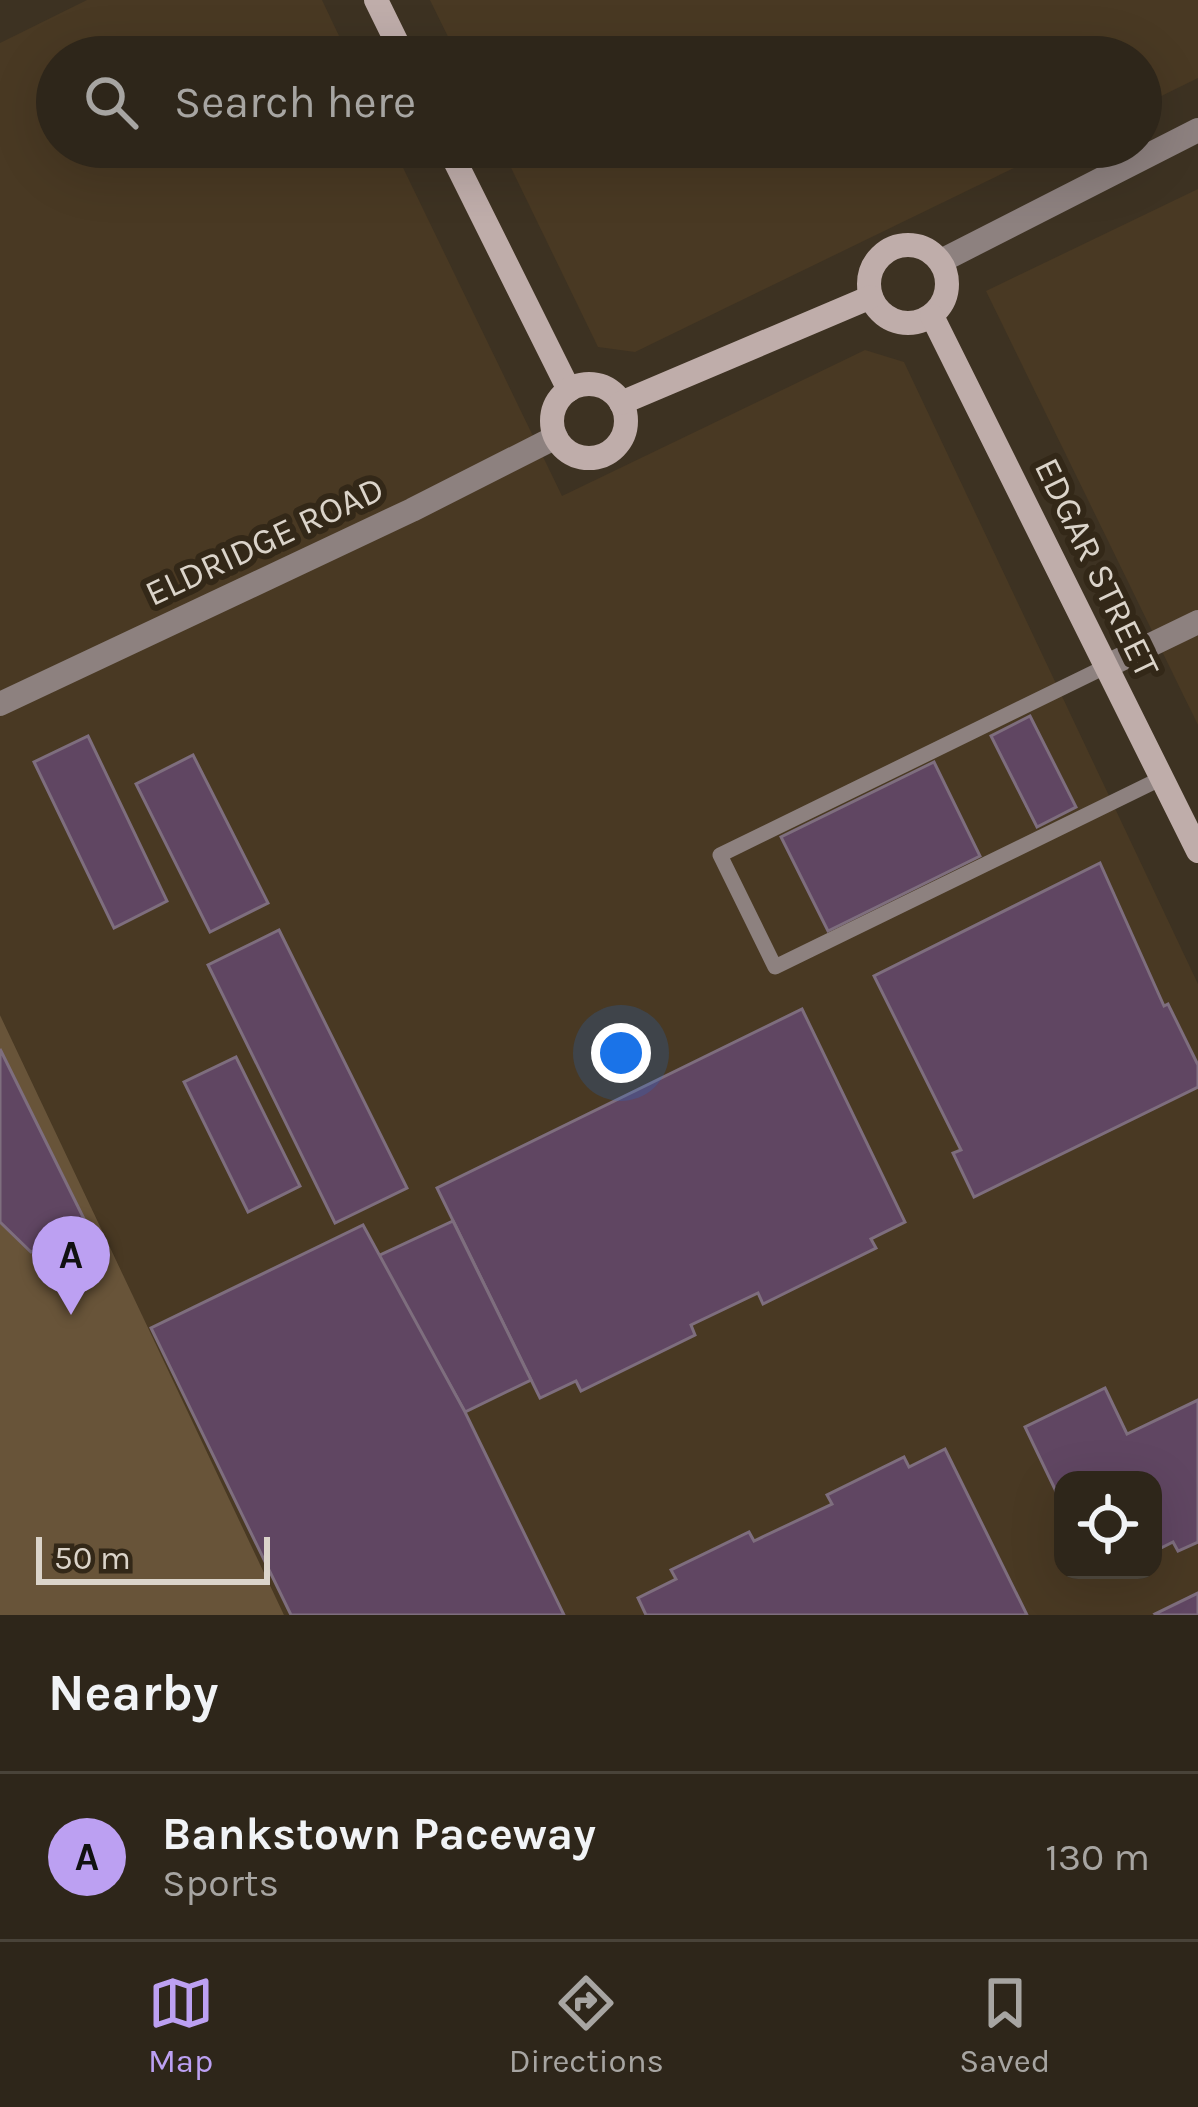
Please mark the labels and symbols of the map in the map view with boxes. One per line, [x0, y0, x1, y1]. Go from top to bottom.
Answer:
street label: EDGAR STREET [1026, 451, 1168, 684]
street label: ELDRIDGE ROAD [138, 467, 390, 615]
your location [591, 1023, 651, 1083]
pin: A [32, 1216, 110, 1315]
scale bar [36, 1531, 270, 1584]

